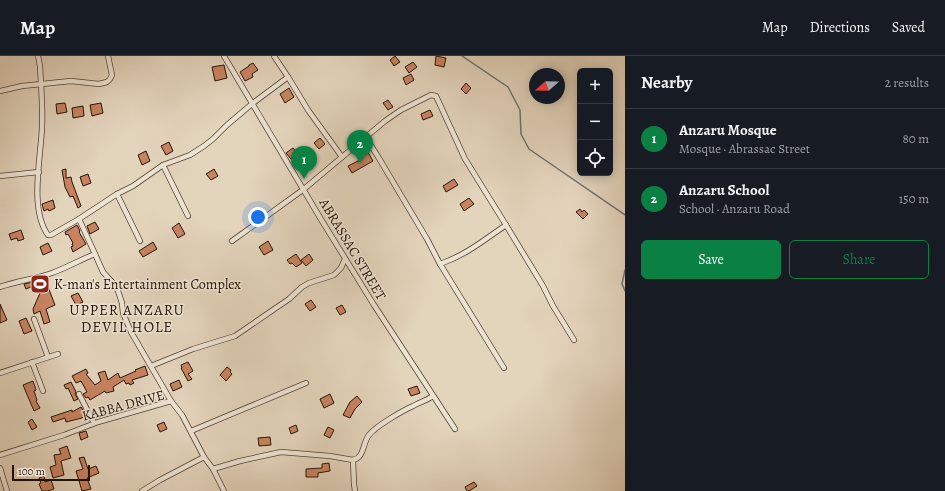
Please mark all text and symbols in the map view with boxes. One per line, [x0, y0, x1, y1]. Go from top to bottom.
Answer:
text: Map [20, 15, 55, 41]
text: Map [762, 18, 788, 37]
text: Directions [810, 18, 870, 37]
text: Saved [892, 18, 925, 37]
north arrow [529, 68, 565, 104]
map controls [577, 68, 613, 176]
button: + [577, 68, 613, 104]
text: Nearby [641, 71, 692, 94]
text: 2 results [885, 74, 929, 91]
button: − [577, 104, 613, 140]
text: Anzaru Mosque [679, 120, 777, 140]
pin: 2 [347, 130, 373, 163]
text: 1 [652, 130, 656, 147]
text: 80 m [902, 130, 929, 147]
button: locate [577, 140, 613, 176]
text: Mosque · Abrassac Street [679, 140, 810, 157]
pin: 1 [291, 146, 317, 179]
text: Anzaru School [679, 180, 769, 200]
text: 2 [651, 190, 657, 207]
text: 150 m [899, 190, 929, 207]
street label: ABRASSAC STREET [314, 194, 391, 304]
text: School · Anzaru Road [679, 200, 790, 217]
your location [248, 207, 268, 227]
button: Save [641, 240, 781, 279]
button: Share [789, 240, 929, 279]
sports icon: K-man's Entertainment Complex [29, 273, 51, 295]
place label: K-man's Entertainment Complex [54, 275, 241, 294]
district label: UPPER ANZARU DEVIL HOLE [69, 300, 185, 337]
street label: KABBA DRIVE [80, 385, 166, 426]
scale bar [12, 463, 90, 482]
text: 100 m [18, 464, 45, 479]

